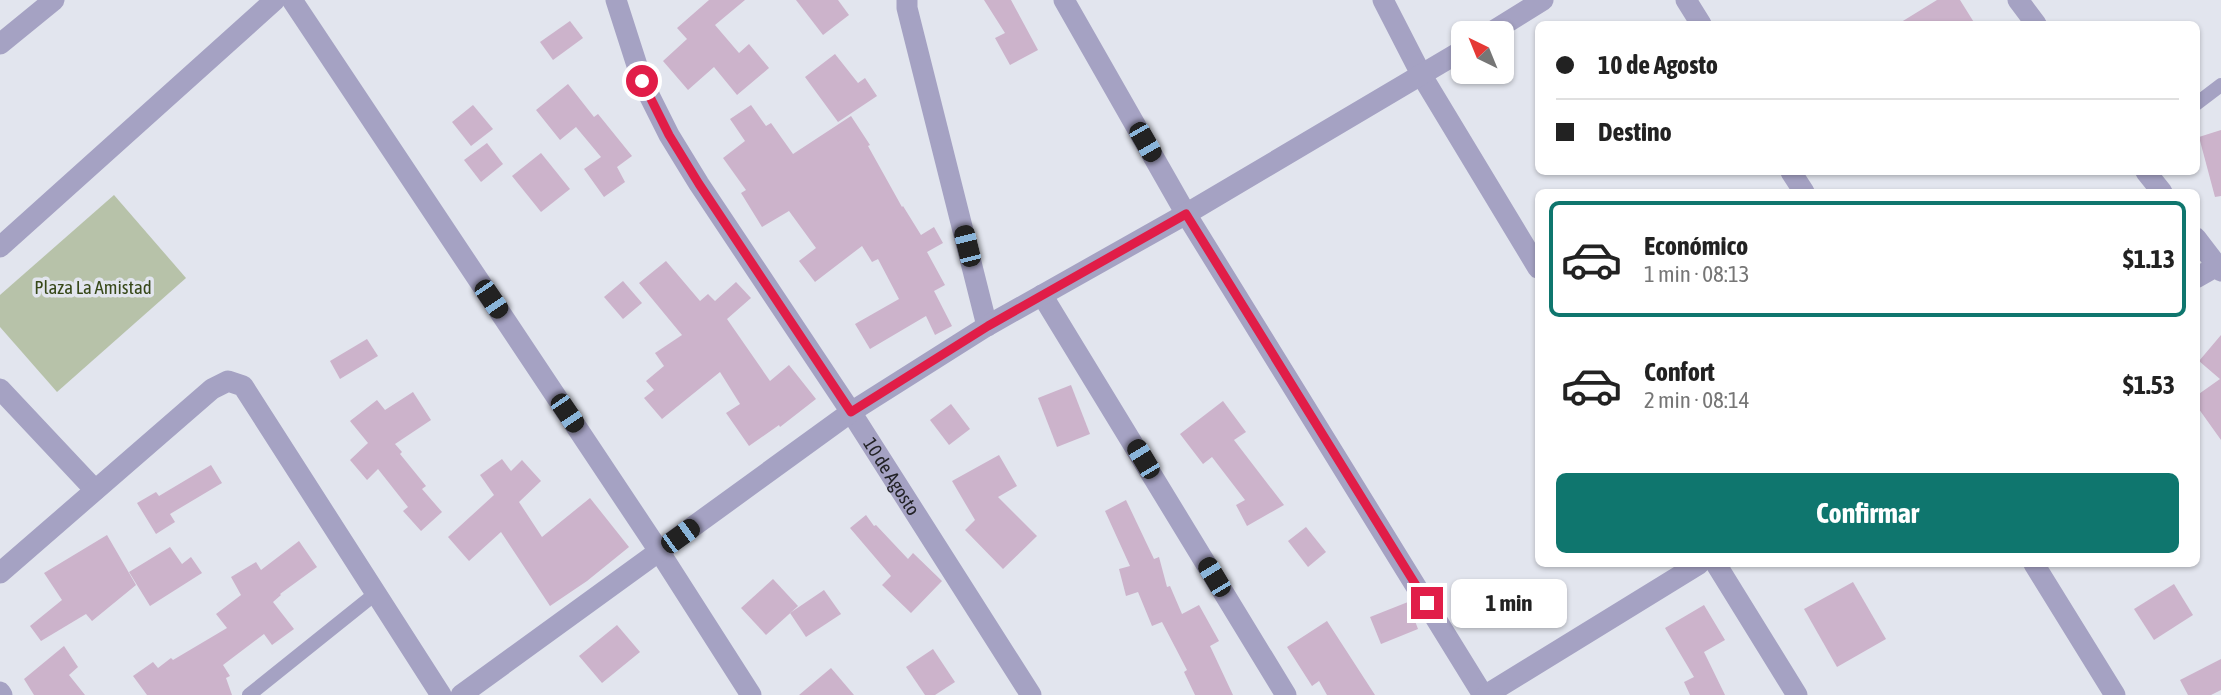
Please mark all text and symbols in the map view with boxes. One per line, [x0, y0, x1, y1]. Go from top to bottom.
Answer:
north arrow [1451, 21, 1514, 84]
map controls [1451, 21, 1514, 84]
text: 10 de Agosto [1598, 50, 1718, 80]
route start [626, 65, 658, 97]
text: Destino [1598, 117, 1672, 147]
car [1126, 119, 1165, 165]
car [952, 223, 983, 269]
icon: car [1560, 228, 1623, 291]
text: Económico [1644, 231, 1748, 261]
text: $1.13 [2123, 244, 2175, 274]
text: 1 min · 08:13 [1644, 261, 1750, 287]
park label: Plaza La Amistad [34, 276, 152, 298]
car [471, 276, 512, 322]
icon: car [1560, 354, 1623, 417]
text: Confort [1644, 357, 1715, 387]
text: $1.53 [2123, 370, 2175, 400]
text: 2 min · 08:14 [1644, 387, 1750, 413]
car [547, 390, 588, 436]
street label: 10 de Agosto [859, 433, 925, 519]
car [1124, 436, 1163, 482]
button: Confirmar [1556, 473, 2179, 553]
car [657, 515, 704, 557]
car [1195, 554, 1234, 600]
callout: 1 min [1452, 578, 1567, 628]
route end [1411, 587, 1443, 619]
text: 1 min [1486, 590, 1532, 616]

